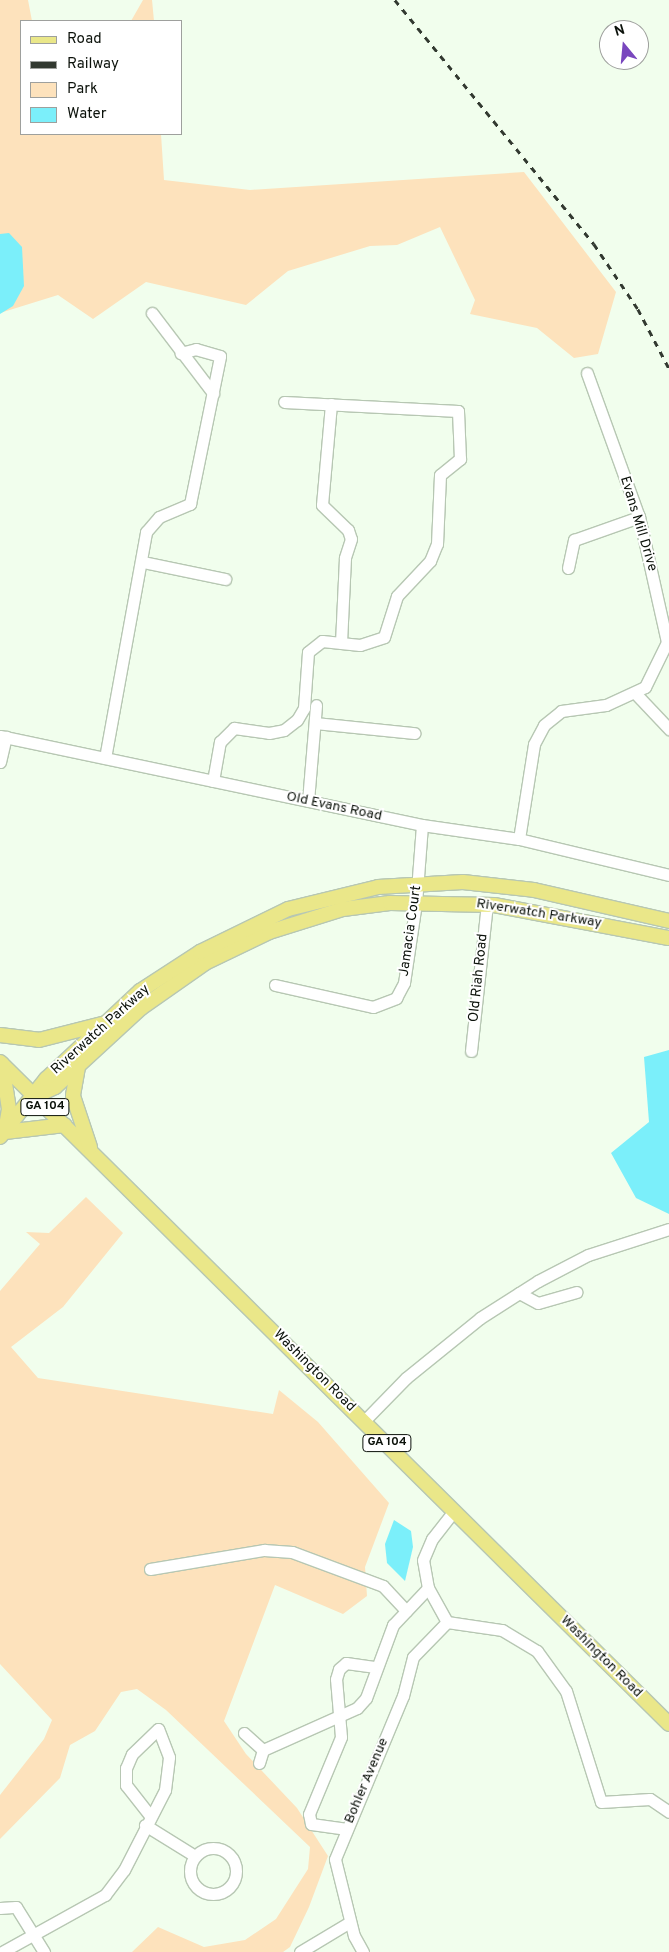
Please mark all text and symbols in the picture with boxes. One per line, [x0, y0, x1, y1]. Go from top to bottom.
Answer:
legend [20, 20, 182, 135]
north arrow [599, 20, 649, 70]
text: N [612, 22, 627, 41]
text: Road [67, 30, 102, 49]
text: Railway [67, 55, 119, 74]
text: Park [67, 80, 98, 99]
text: Water [67, 105, 106, 124]
street label: Evans Mill Drive [616, 474, 660, 574]
street label: Old Evans Road [285, 789, 383, 825]
street label: Jamacia Court [396, 884, 426, 978]
street label: Riverwatch Parkway [475, 896, 603, 932]
street label: Old Riah Road [466, 933, 492, 1023]
street label: Riverwatch Parkway [48, 981, 154, 1079]
road number: GA 104 [20, 1098, 70, 1116]
street label: Washington Road [269, 1326, 359, 1416]
road number: GA 104 [362, 1434, 412, 1452]
street label: Washington Road [556, 1612, 646, 1702]
street label: Bohler Avenue [341, 1735, 393, 1827]

